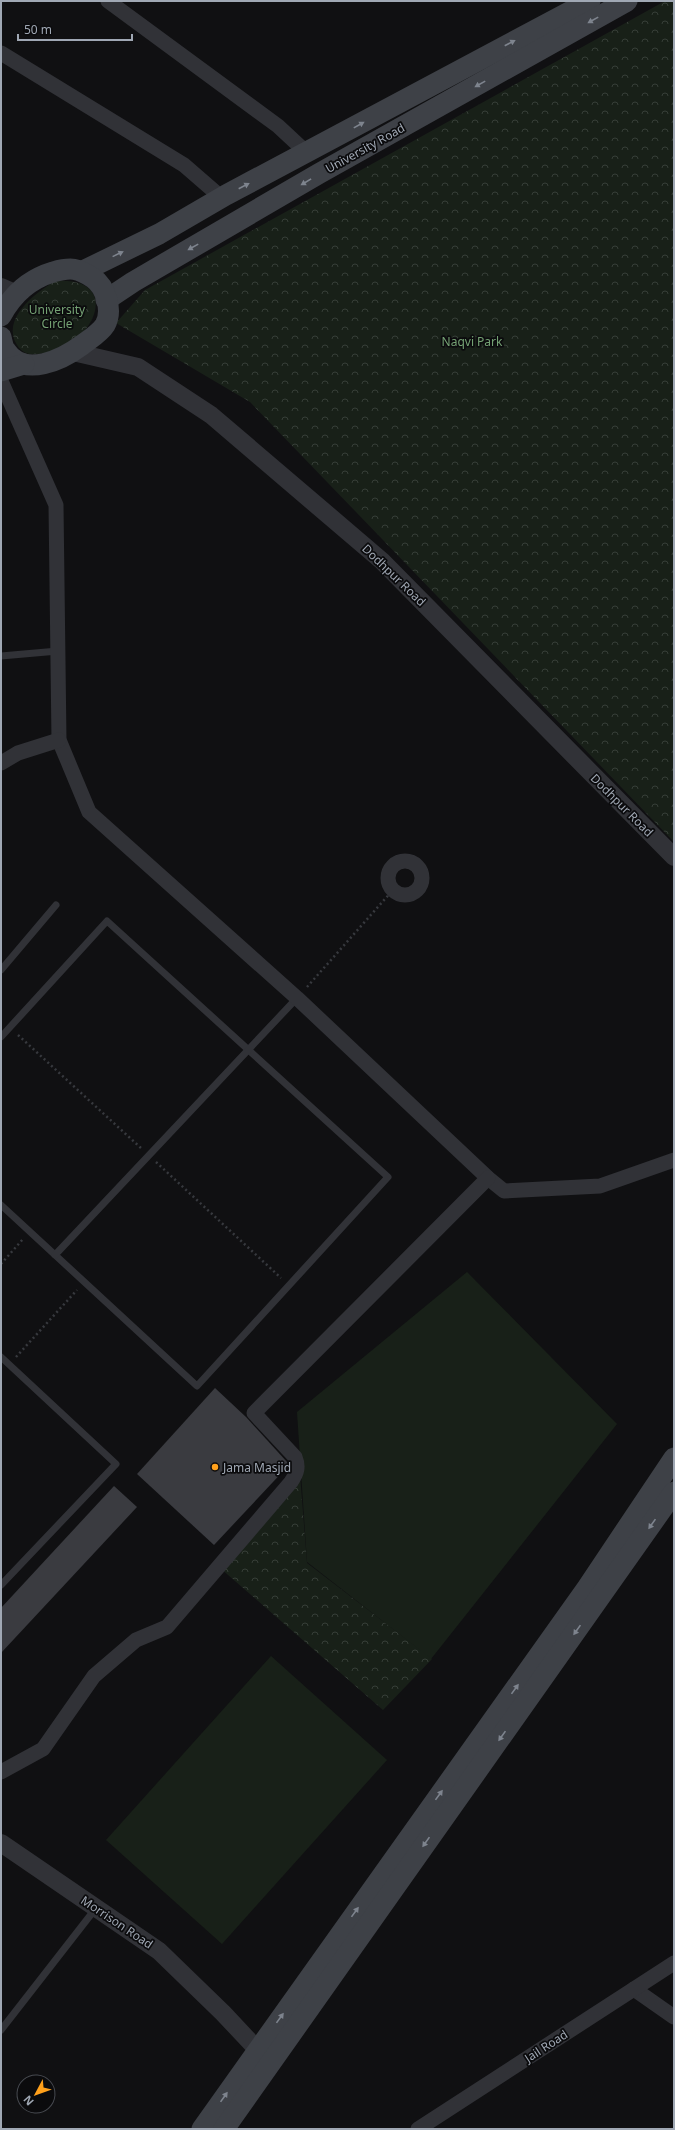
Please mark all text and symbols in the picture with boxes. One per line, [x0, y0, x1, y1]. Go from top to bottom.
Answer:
scale bar [18, 16, 132, 42]
one-way arrow [588, 17, 599, 24]
text: 50 m [24, 21, 52, 38]
one-way arrow [505, 40, 516, 46]
one-way arrow [474, 80, 486, 87]
street label: University Road [322, 119, 408, 177]
one-way arrow [353, 122, 365, 128]
one-way arrow [300, 178, 312, 185]
one-way arrow [239, 183, 250, 189]
one-way arrow [187, 243, 199, 250]
one-way arrow [112, 251, 123, 257]
park label: University Circle [29, 301, 86, 332]
park label: Naqvi Park [442, 333, 503, 350]
street label: Dodhpur Road [358, 540, 430, 610]
street label: Dodhpur Road [587, 770, 657, 840]
place label: Jama Masjid [222, 1459, 291, 1476]
marker: Jama Masjid [210, 1462, 220, 1472]
one-way arrow [648, 1519, 656, 1529]
one-way arrow [573, 1625, 581, 1635]
one-way arrow [510, 1684, 518, 1694]
one-way arrow [498, 1731, 506, 1742]
one-way arrow [435, 1789, 443, 1800]
one-way arrow [422, 1837, 430, 1848]
street label: Morrison Road [78, 1892, 156, 1952]
one-way arrow [351, 1907, 359, 1917]
one-way arrow [276, 2012, 284, 2023]
street label: Jail Road [520, 2026, 571, 2067]
north arrow [16, 2074, 56, 2114]
one-way arrow [220, 2092, 228, 2102]
text: N [19, 2093, 37, 2109]

